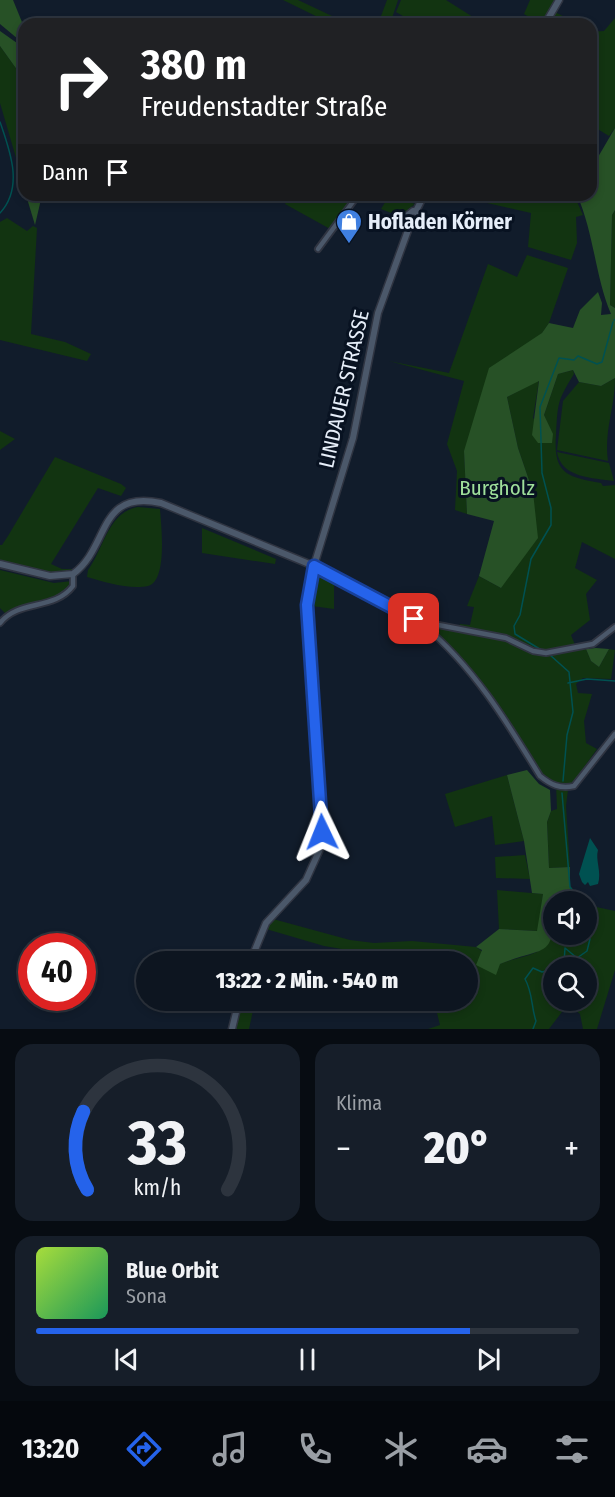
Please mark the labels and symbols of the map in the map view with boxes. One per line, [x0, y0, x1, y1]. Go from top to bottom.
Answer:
shop icon: Hofladen Körner [334, 207, 364, 245]
place label: Hofladen Körner [368, 209, 512, 235]
street label: LINDAUER STRASSE [313, 307, 375, 471]
park label: Burgholz [459, 475, 535, 501]
pin [388, 593, 439, 644]
position arrow [290, 800, 354, 864]
speed limit sign: 40 [18, 933, 96, 1011]

